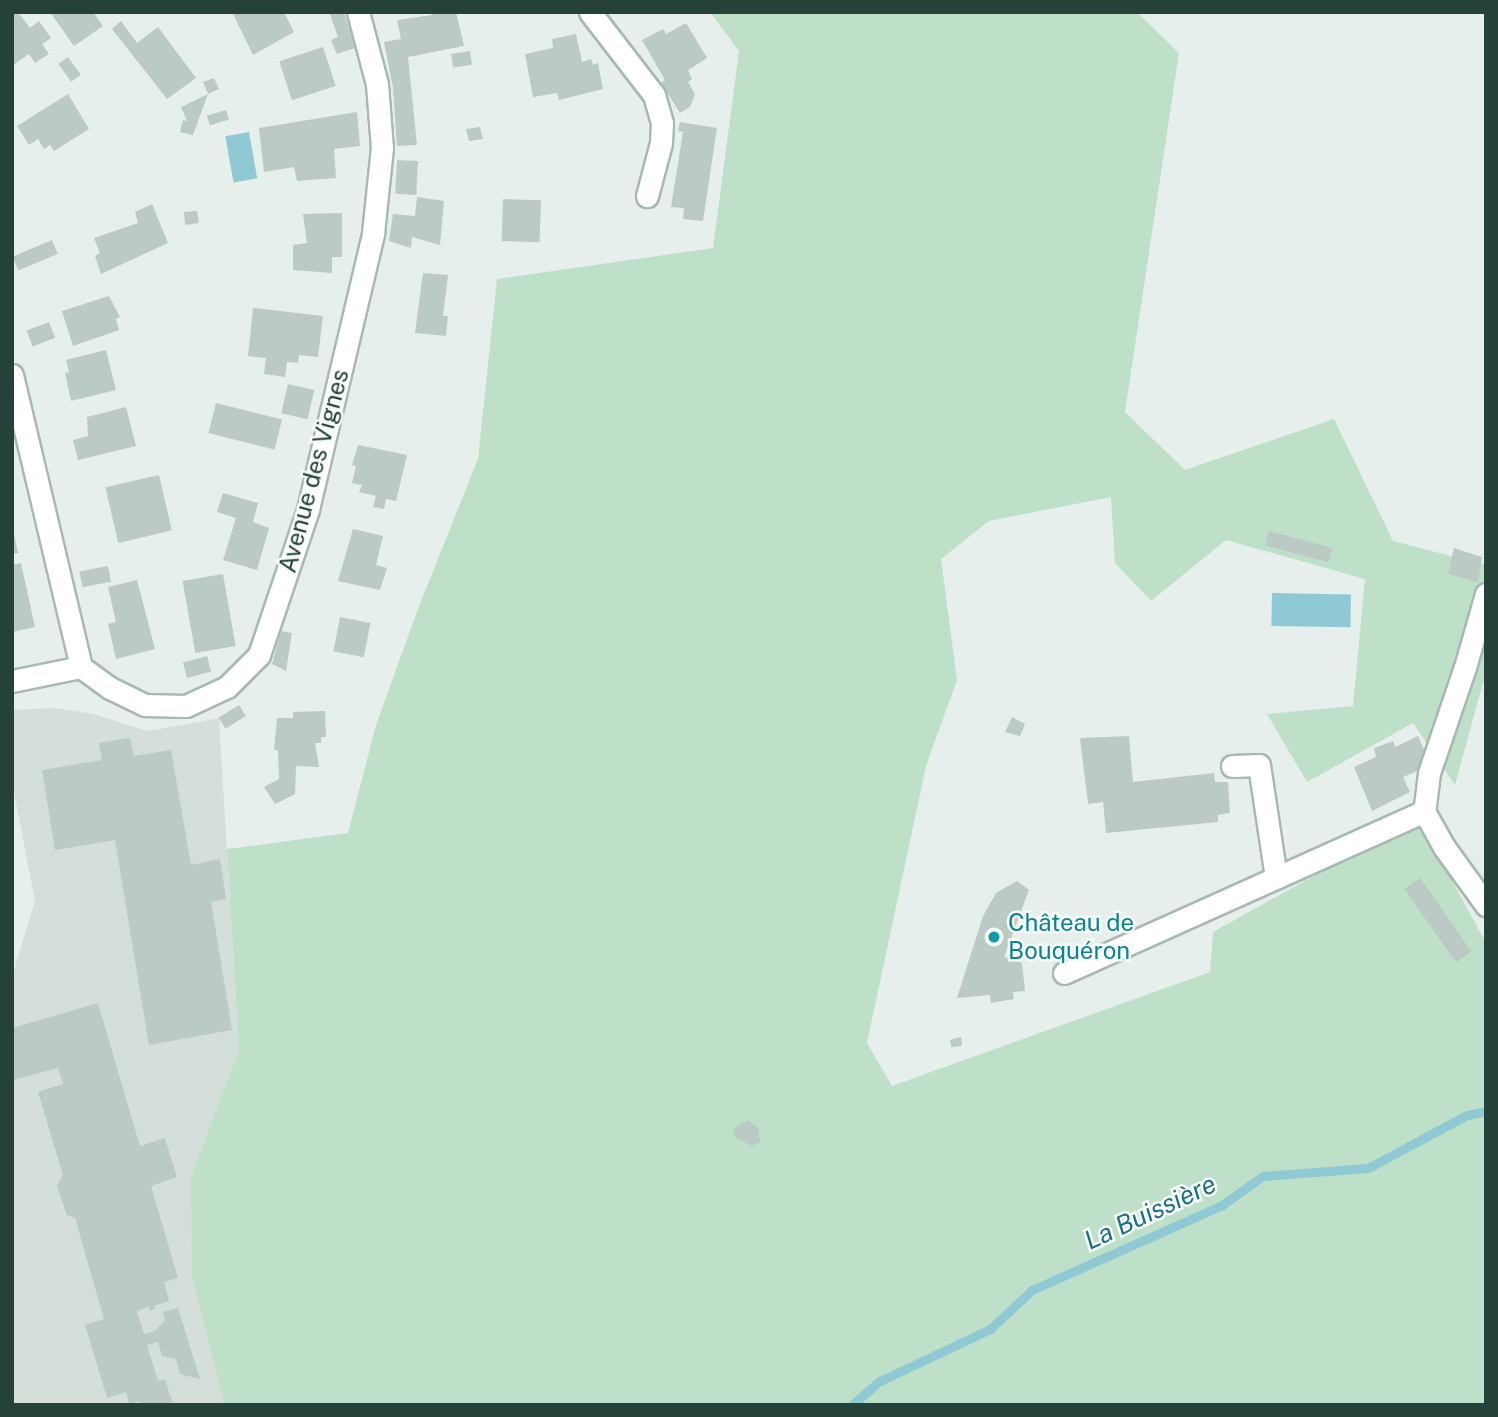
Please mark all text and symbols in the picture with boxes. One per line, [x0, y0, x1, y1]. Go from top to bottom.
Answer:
street label: Avenue des Vignes [273, 366, 355, 576]
place label: Château de Bouquéron [1008, 909, 1134, 965]
marker: Château de Bouquéron [986, 929, 1002, 945]
water label: La Buissière [1079, 1168, 1221, 1256]

